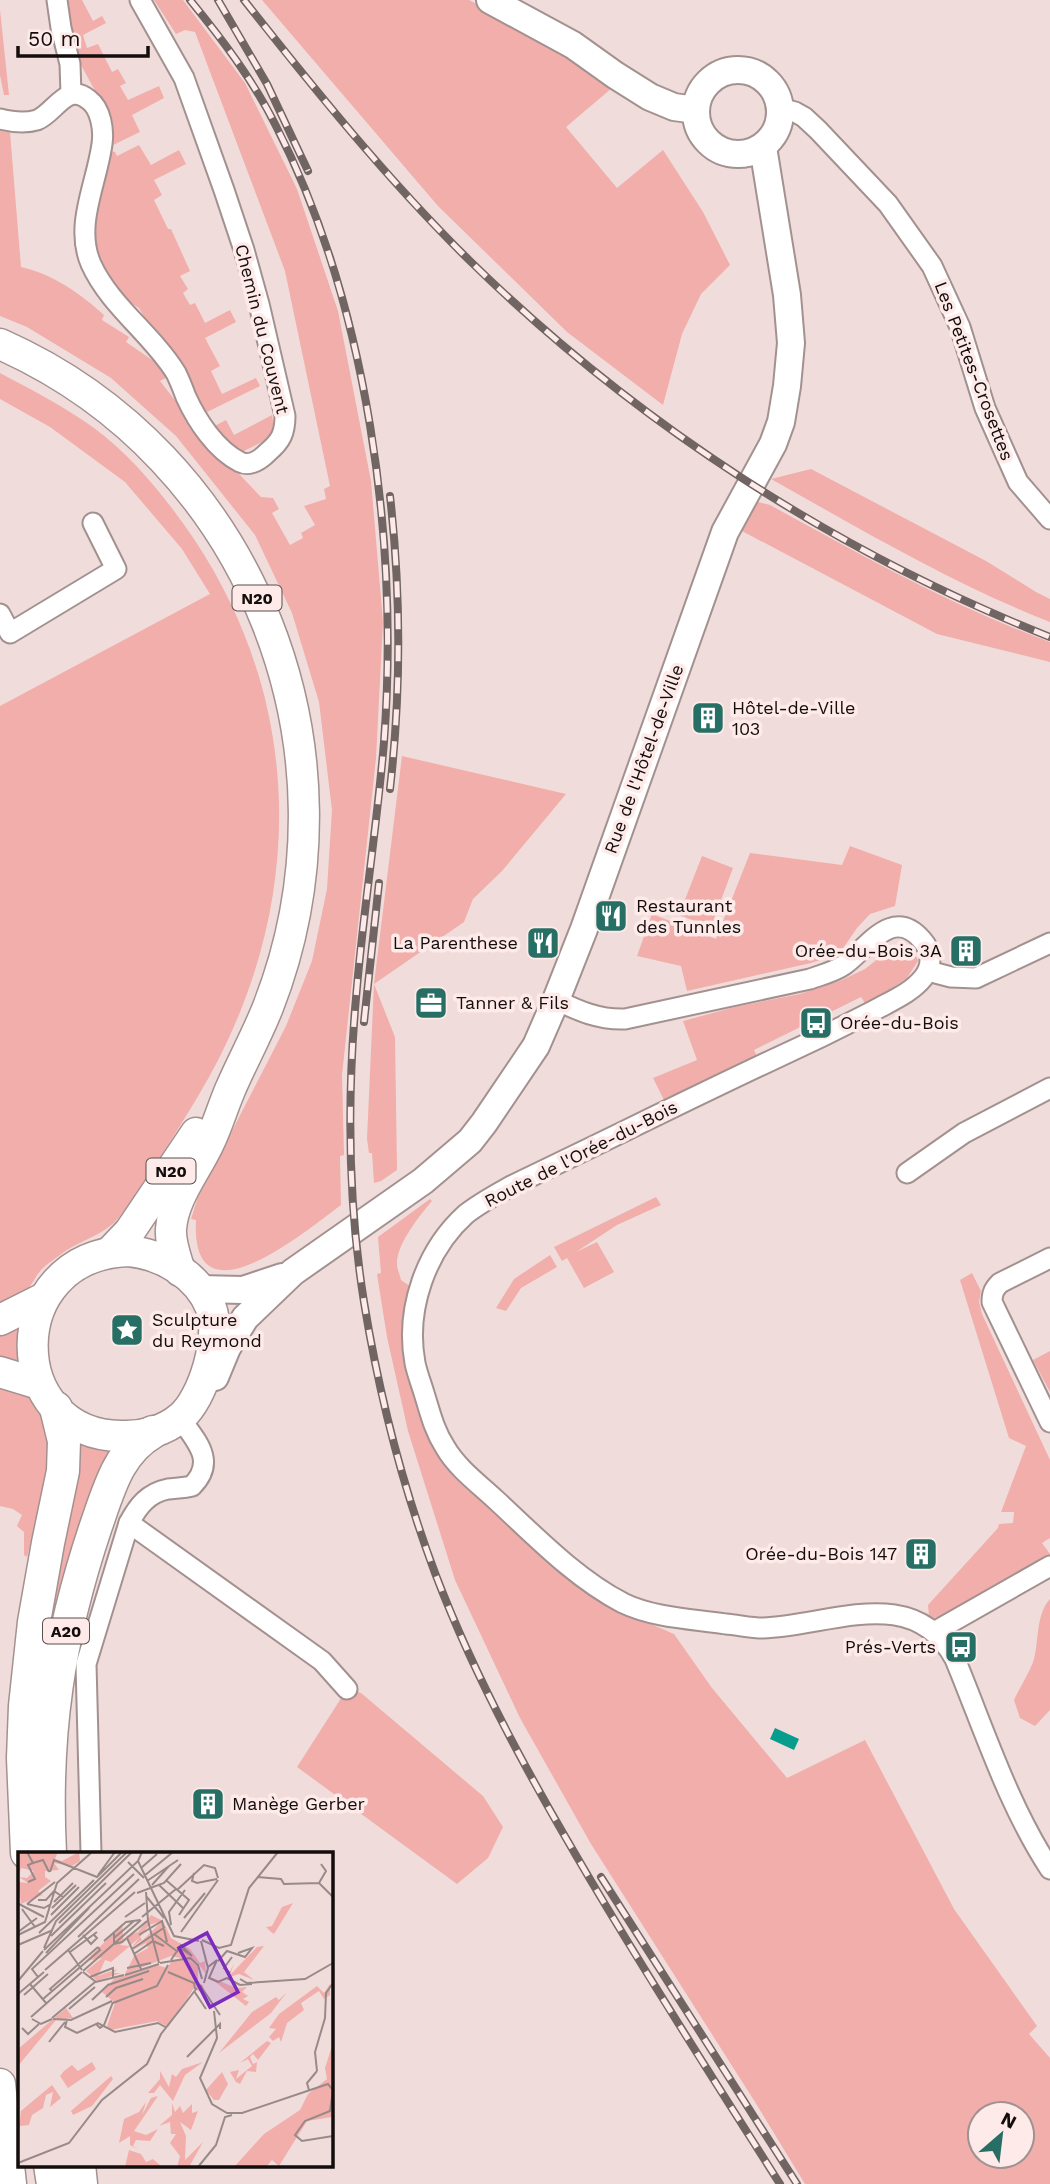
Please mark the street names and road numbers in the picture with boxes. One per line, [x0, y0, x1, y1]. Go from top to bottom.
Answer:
street label: Chemin du Couvent [231, 242, 294, 416]
street label: Les Petites-Crosettes [931, 278, 1018, 463]
road number: N20 [232, 586, 282, 610]
street label: Rue de l'Hôtel-de-Ville [599, 661, 688, 856]
street label: Route de l'Orée-du-Bois [481, 1096, 681, 1211]
road number: N20 [146, 1158, 196, 1184]
road number: A20 [43, 1618, 89, 1644]

